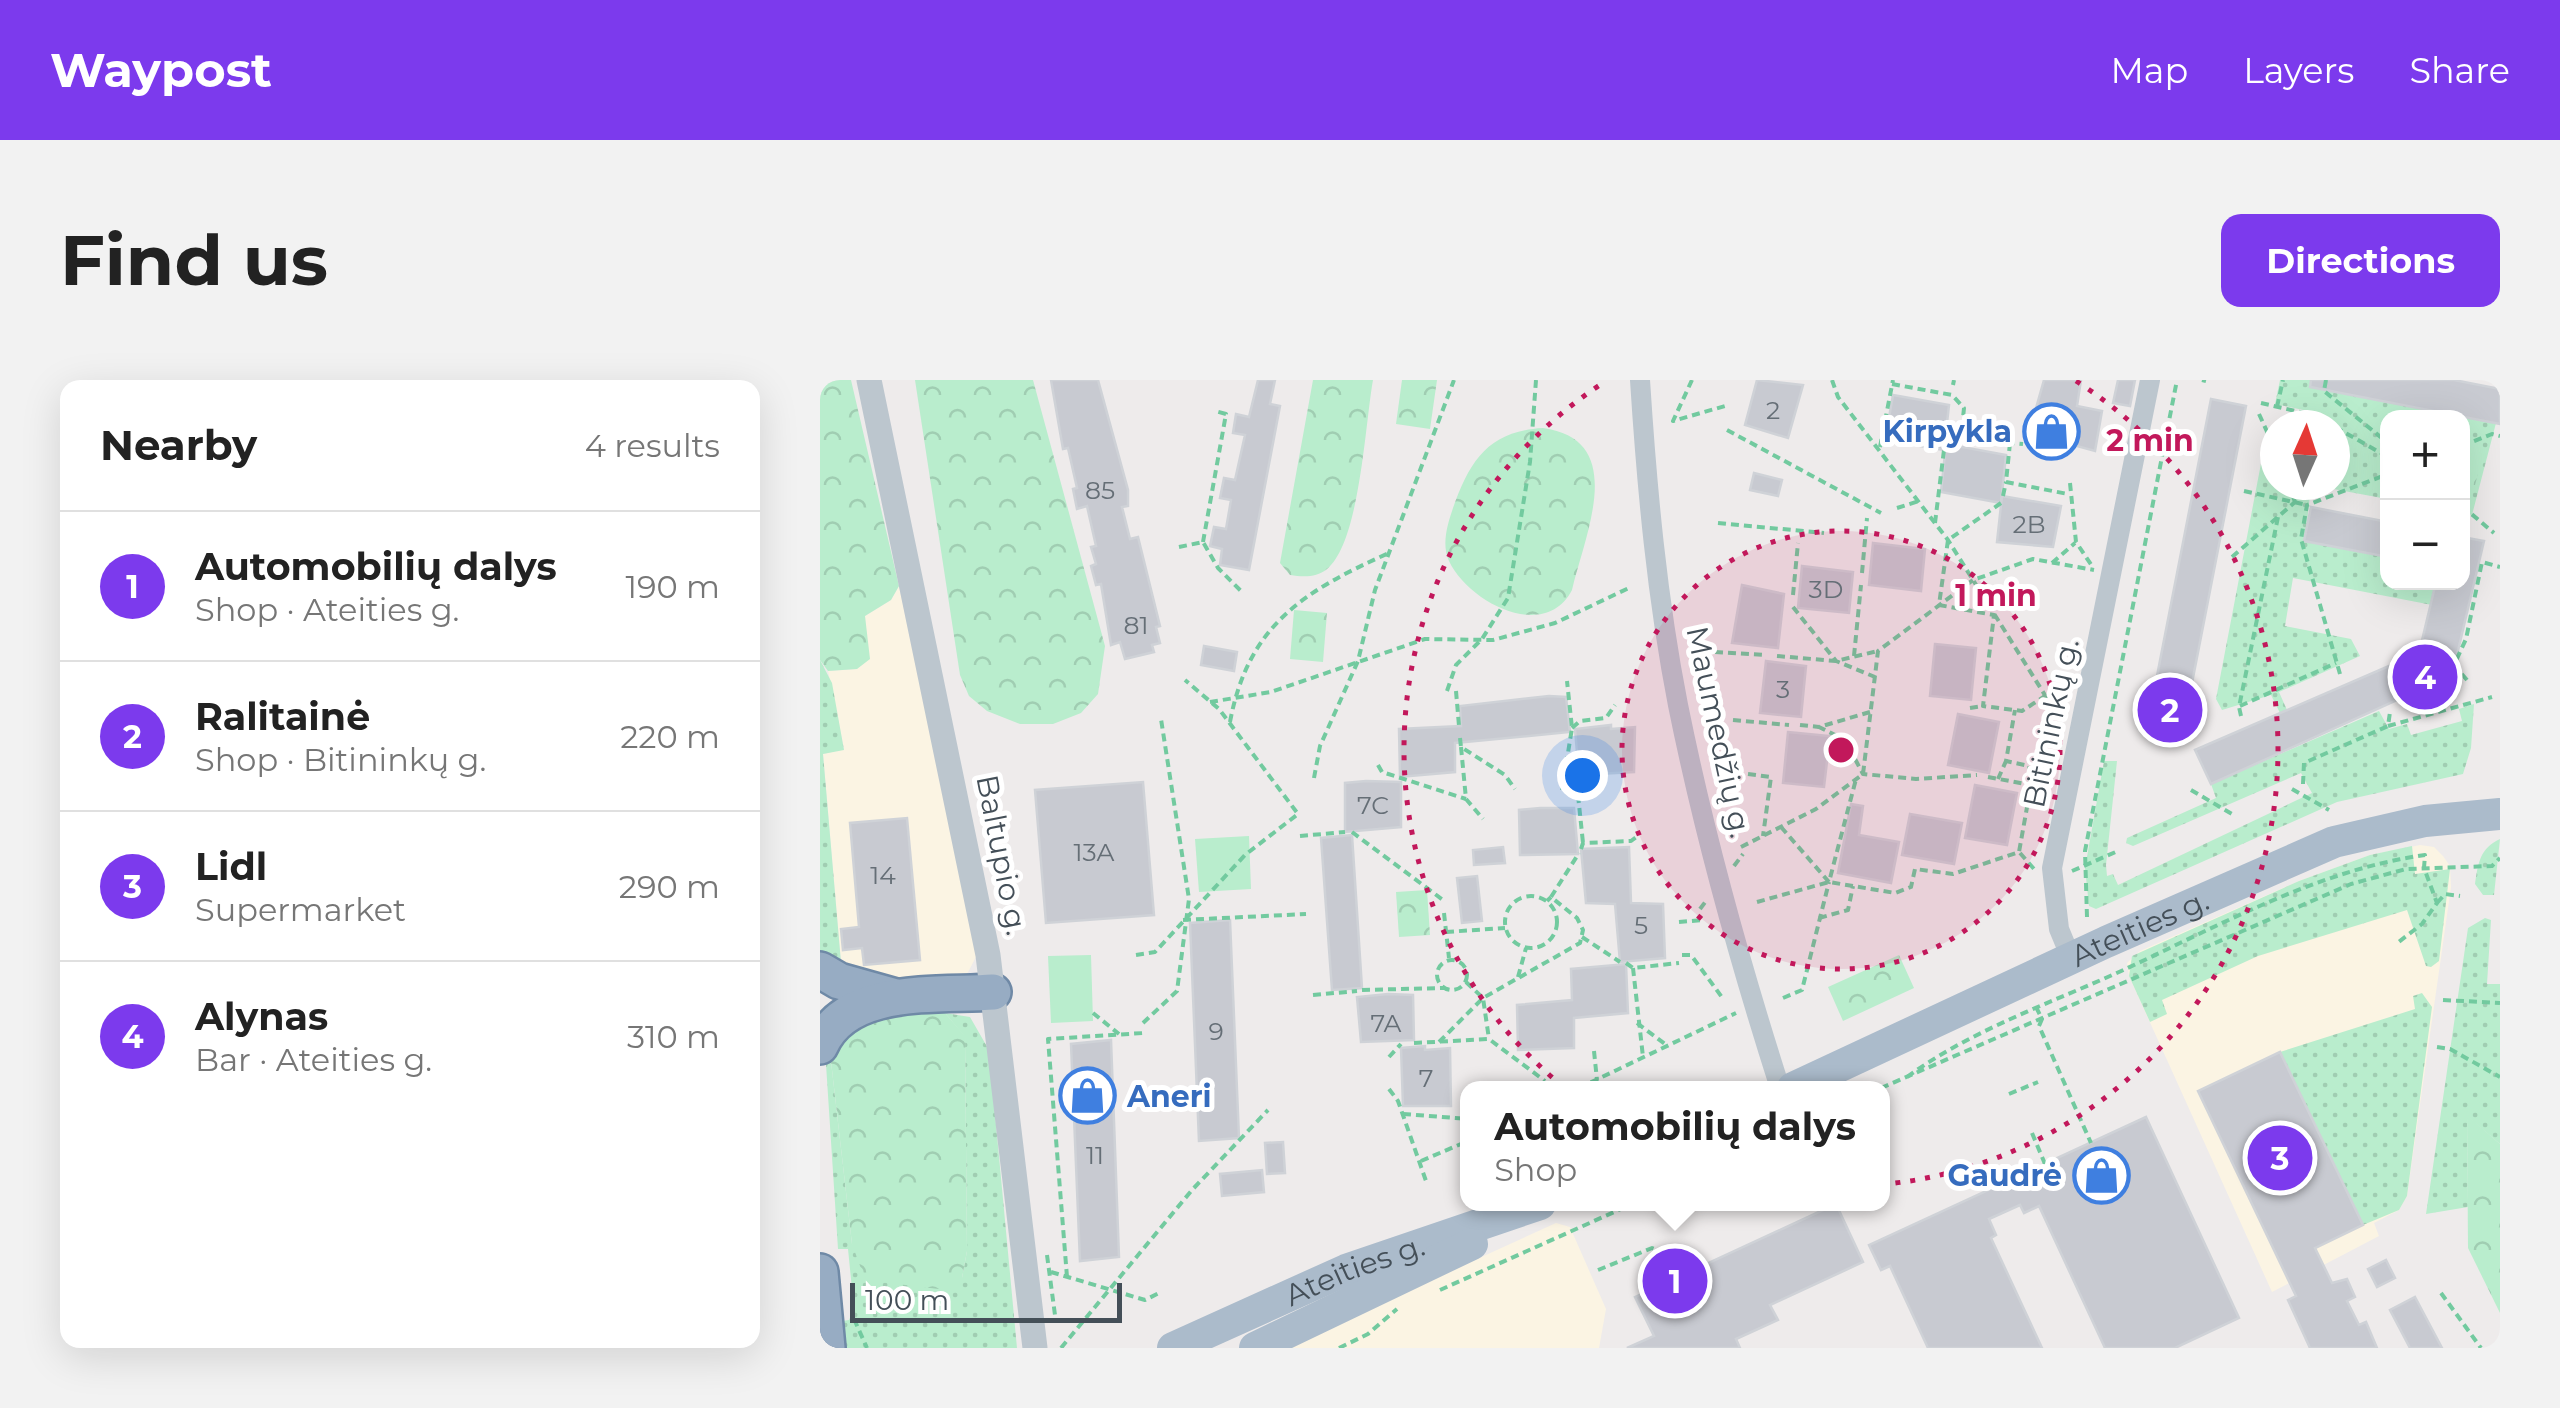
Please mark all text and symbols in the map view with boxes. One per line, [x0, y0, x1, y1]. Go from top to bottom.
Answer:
text: Waypost [50, 41, 272, 99]
text: Map [2110, 49, 2188, 92]
text: Layers [2243, 49, 2354, 92]
text: Share [2409, 49, 2510, 92]
button: Directions [2221, 214, 2500, 307]
text: Find us [60, 217, 328, 303]
house number: 2 [1766, 395, 1780, 425]
shop icon: Kirpykla [2021, 401, 2081, 461]
north arrow [2260, 410, 2350, 500]
map controls [2380, 410, 2470, 590]
button: + [2380, 410, 2470, 500]
place label: Kirpykla [1883, 413, 2012, 450]
text: Nearby [100, 419, 257, 471]
text: 2 min [2106, 422, 2194, 459]
text: 4 results [585, 426, 720, 465]
house number: 85 [1085, 475, 1115, 505]
button: − [2380, 500, 2470, 590]
house number: 2B [2012, 509, 2046, 539]
text: Automobilių dalys [195, 543, 557, 590]
text: 1 [126, 567, 139, 606]
text: 190 m [625, 567, 720, 606]
house number: 3D [1809, 574, 1843, 604]
text: 1 min [1955, 577, 2037, 614]
text: Shop · Ateities g. [195, 590, 459, 629]
house number: 81 [1124, 610, 1148, 640]
street label: Maumedžių g. [1679, 623, 1759, 841]
street label: Bitininkų g. [2015, 635, 2087, 811]
pin: 4 [2392, 640, 2458, 714]
pin: 2 [2138, 672, 2202, 748]
house number: 3 [1776, 674, 1790, 704]
text: Ralitainė [195, 693, 370, 740]
text: 2 [123, 717, 142, 756]
text: 220 m [620, 717, 720, 756]
centre of rings [1823, 732, 1859, 768]
text: Shop · Bitininkų g. [195, 740, 486, 779]
your location [1557, 750, 1608, 801]
street label: Baltupio g. [968, 772, 1036, 938]
house number: 7C [1357, 790, 1389, 820]
house number: 13A [1073, 837, 1115, 867]
text: Lidl [195, 843, 267, 890]
house number: 14 [870, 860, 896, 890]
text: 3 [123, 867, 142, 906]
text: 290 m [619, 867, 720, 906]
street label: Ateities g. [2065, 881, 2214, 974]
text: Supermarket [195, 890, 406, 929]
house number: 5 [1634, 910, 1648, 940]
text: Alynas [195, 993, 328, 1040]
house number: 7A [1371, 1008, 1402, 1038]
house number: 9 [1208, 1016, 1224, 1046]
text: 4 [121, 1017, 144, 1056]
text: 310 m [627, 1017, 720, 1056]
text: Bar · Ateities g. [195, 1040, 432, 1079]
house number: 7 [1419, 1063, 1433, 1093]
shop icon: Aneri [1058, 1066, 1118, 1126]
place label: Aneri [1126, 1078, 1212, 1115]
popup [1460, 1081, 1890, 1211]
text: Automobilių dalys [1494, 1103, 1856, 1150]
pin: 3 [2248, 1120, 2312, 1196]
house number: 11 [1086, 1140, 1104, 1170]
shop icon: Gaudrė [2071, 1145, 2131, 1205]
text: Shop [1494, 1150, 1577, 1189]
place label: Gaudrė [1947, 1157, 2062, 1194]
street label: Ateities g. [1279, 1226, 1429, 1314]
pin: 1 [1642, 1244, 1708, 1318]
scale bar [850, 1278, 1122, 1323]
text: 100 m [865, 1283, 949, 1317]

